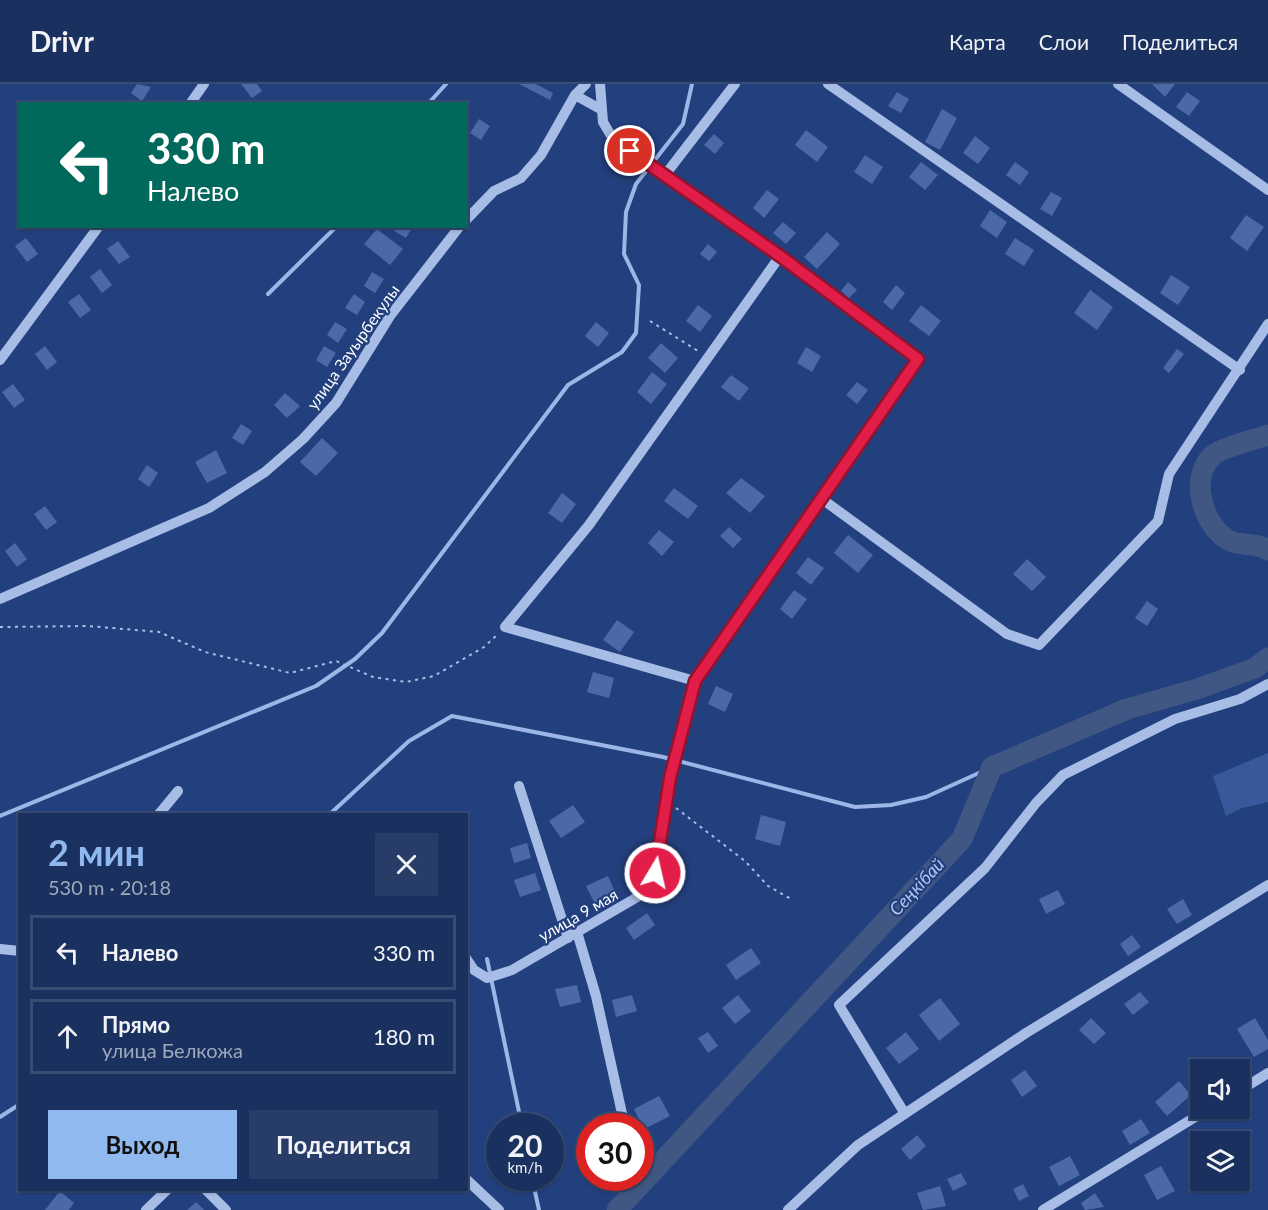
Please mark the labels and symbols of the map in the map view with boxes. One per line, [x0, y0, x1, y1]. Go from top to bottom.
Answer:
pin [604, 125, 655, 176]
street label: улица Зауырбекулы [302, 281, 403, 413]
position arrow [623, 841, 687, 905]
water label: Сеңкібай [884, 853, 948, 920]
street label: улица 9 мая [535, 884, 621, 945]
speed limit sign: 30 [576, 1113, 654, 1191]

